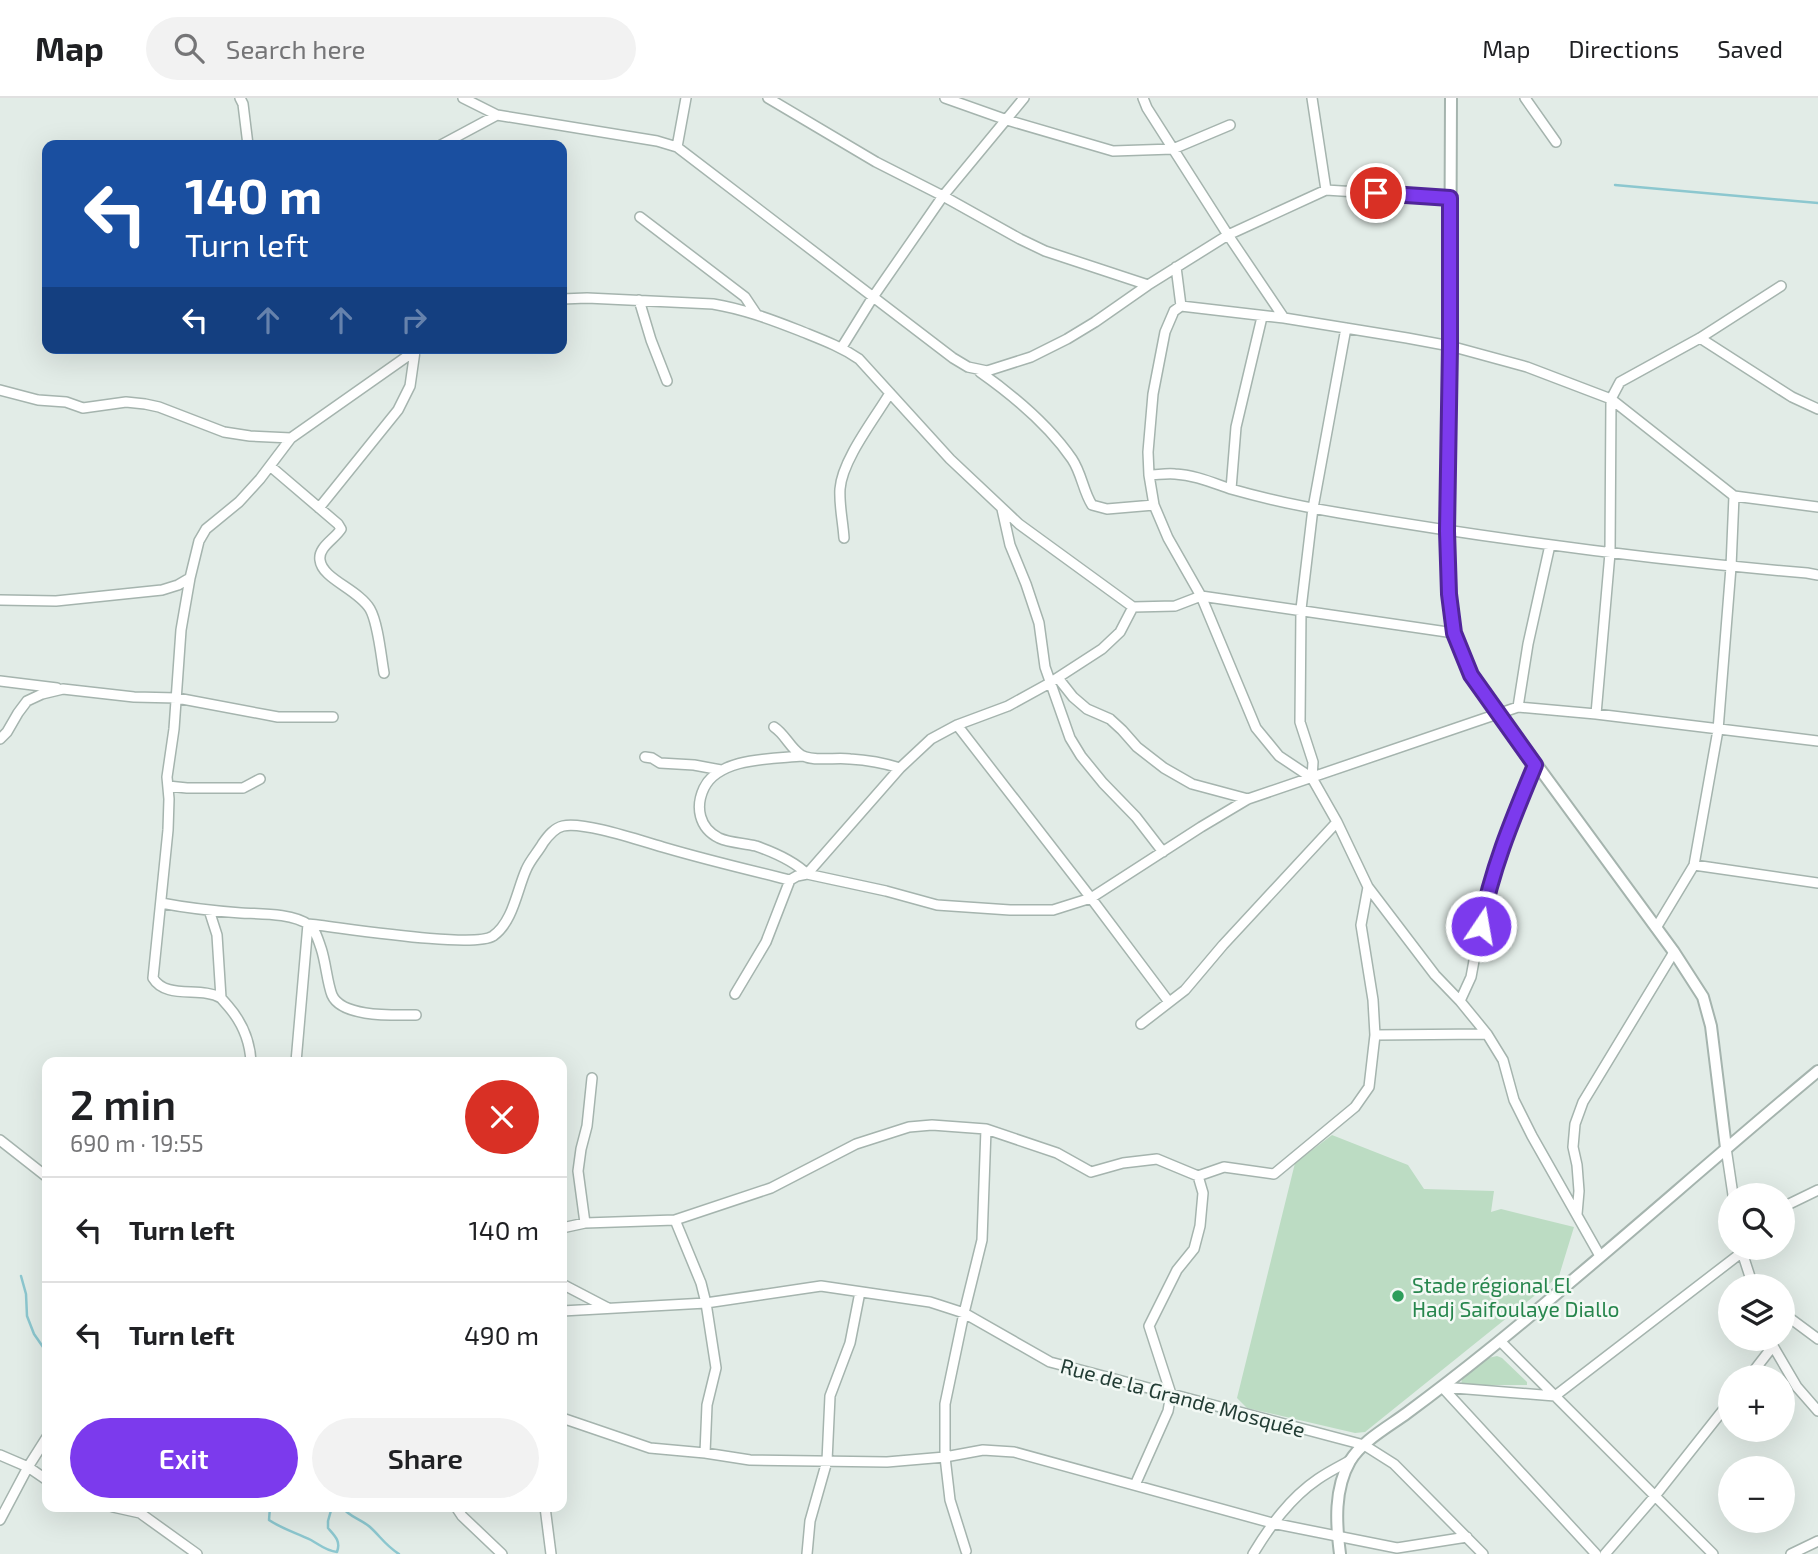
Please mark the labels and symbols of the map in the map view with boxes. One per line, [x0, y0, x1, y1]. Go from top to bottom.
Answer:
pin [1346, 163, 1406, 223]
position arrow [1444, 889, 1518, 963]
place label: Stade régional El Hadj Saifoulaye Diallo [1412, 1272, 1620, 1322]
marker: Stade régional El Hadj Saifoulaye Diallo [1390, 1288, 1406, 1304]
street label: Rue de la Grande Mosquée [1058, 1352, 1308, 1442]

